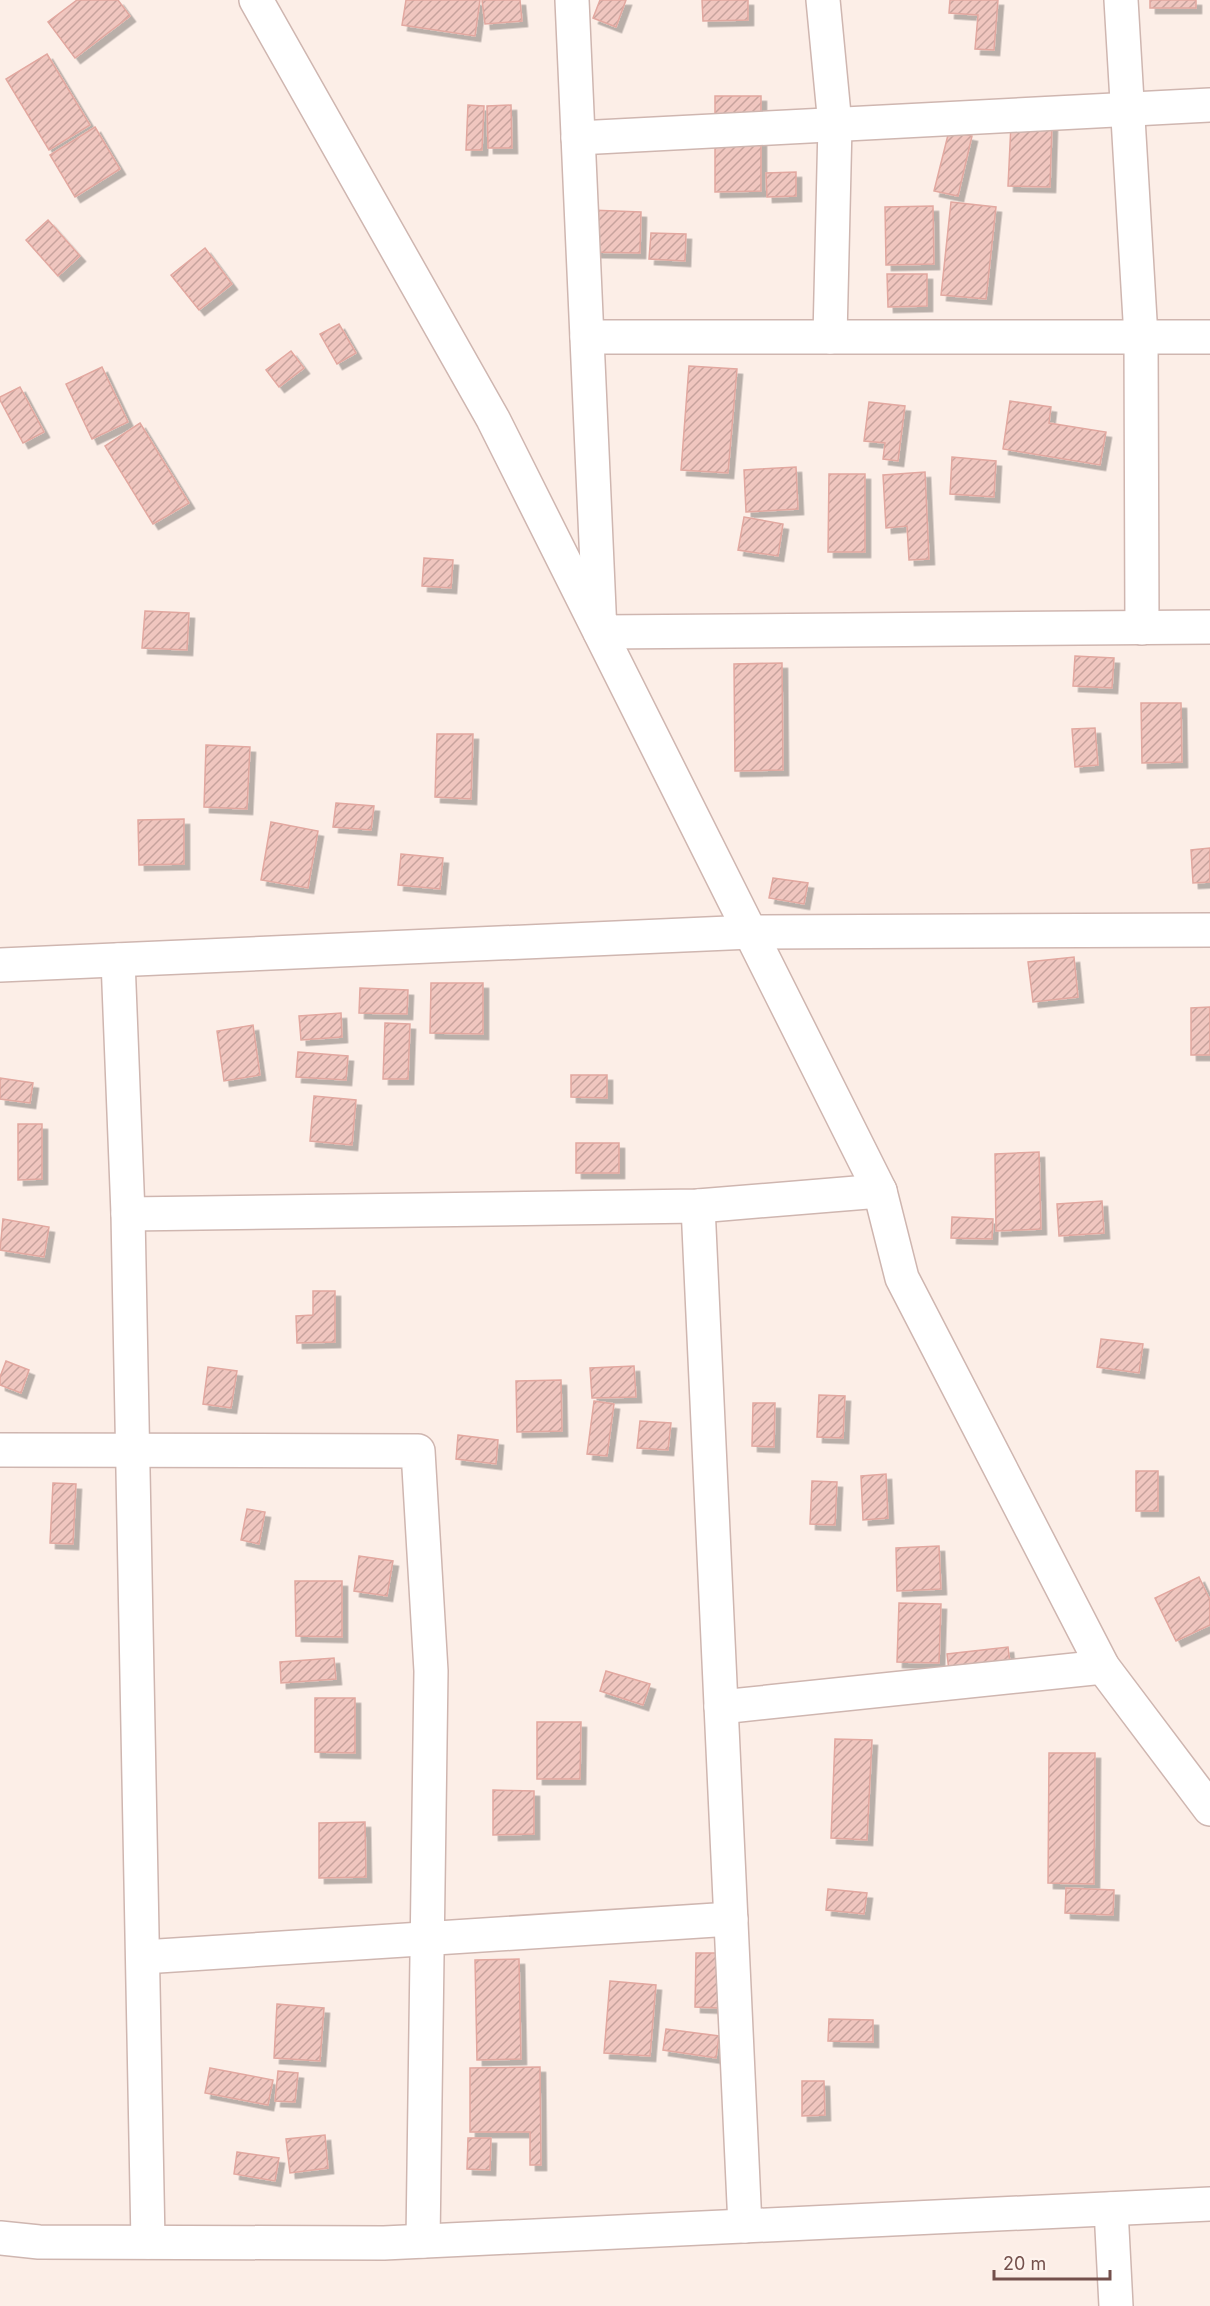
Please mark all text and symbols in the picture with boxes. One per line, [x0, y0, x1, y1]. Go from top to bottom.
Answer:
scale bar [994, 2243, 1110, 2281]
text: 20 m [1003, 2253, 1046, 2274]

